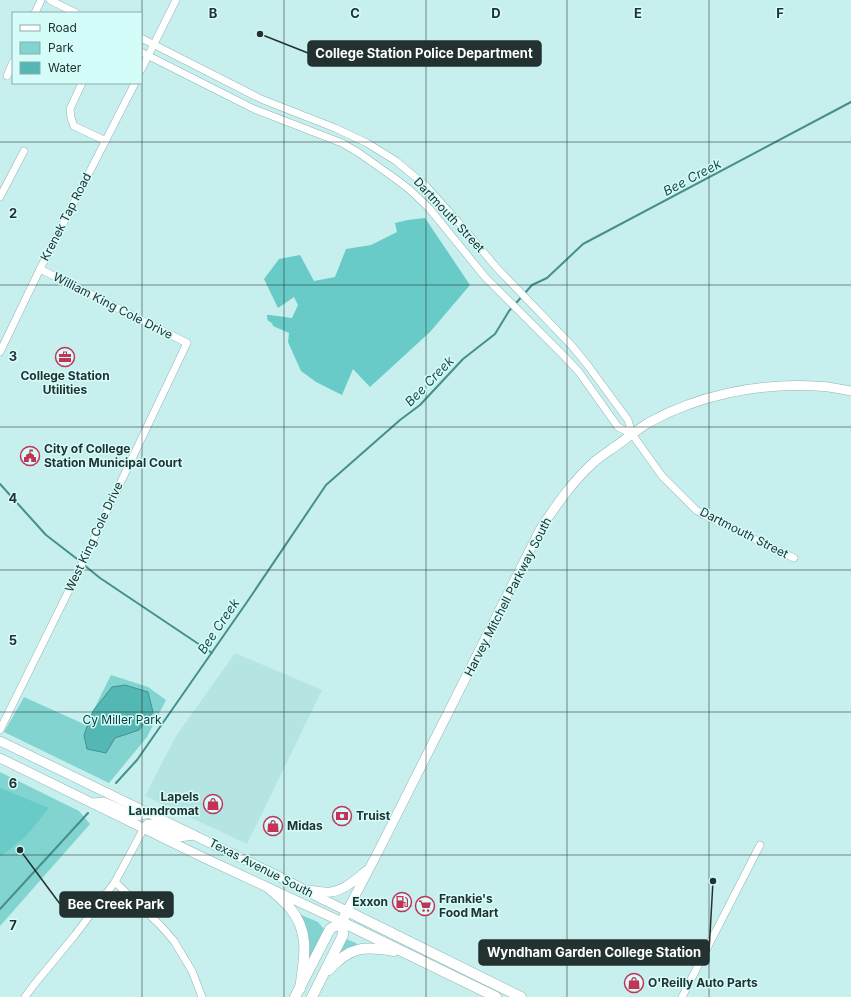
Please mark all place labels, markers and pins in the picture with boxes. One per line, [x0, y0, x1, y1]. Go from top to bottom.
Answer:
callout: College Station Police Department [308, 41, 541, 66]
office icon: College Station Utilities [54, 346, 76, 368]
place label: College Station Utilities [20, 368, 110, 397]
place label: City of College Station Municipal Court [44, 441, 183, 470]
public building icon: City of College Station Municipal Court [19, 445, 41, 467]
place label: Lapels Laundromat [128, 789, 200, 818]
shop icon: Lapels Laundromat [202, 793, 224, 815]
bank icon: Truist [331, 805, 353, 827]
place label: Truist [356, 808, 391, 823]
shop icon: Midas [262, 815, 284, 837]
place label: Midas [287, 818, 323, 833]
fuel station icon: Exxon [391, 891, 413, 913]
place label: Frankie's Food Mart [439, 891, 499, 920]
callout: Bee Creek Park [60, 892, 173, 917]
place label: Exxon [352, 894, 388, 909]
supermarket icon: Frankie's Food Mart [414, 895, 436, 917]
callout: Wyndham Garden College Station [479, 940, 709, 965]
shop icon: O'Reilly Auto Parts [623, 972, 645, 994]
place label: O'Reilly Auto Parts [648, 975, 758, 990]

